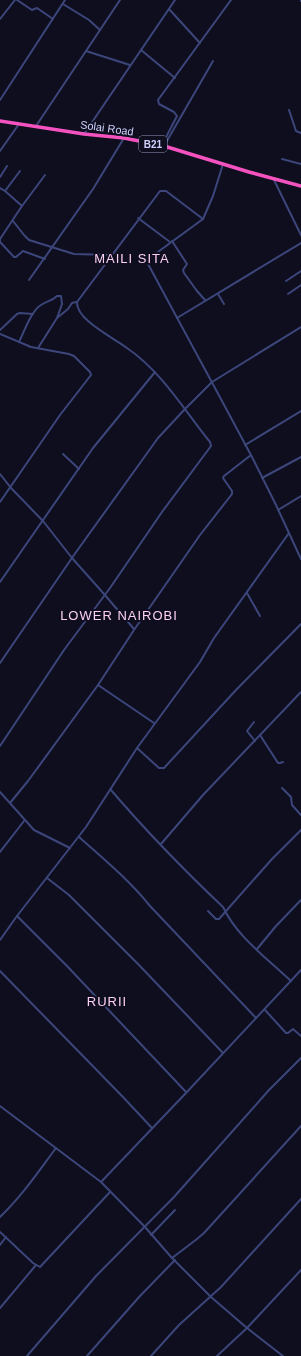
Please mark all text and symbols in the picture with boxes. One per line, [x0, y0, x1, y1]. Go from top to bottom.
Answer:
street label: Solai Road [80, 118, 134, 138]
road number: B21 [139, 136, 167, 152]
district label: MAILI SITA [94, 251, 170, 266]
district label: LOWER NAIROBI [60, 608, 178, 623]
district label: RURII [87, 994, 127, 1009]

